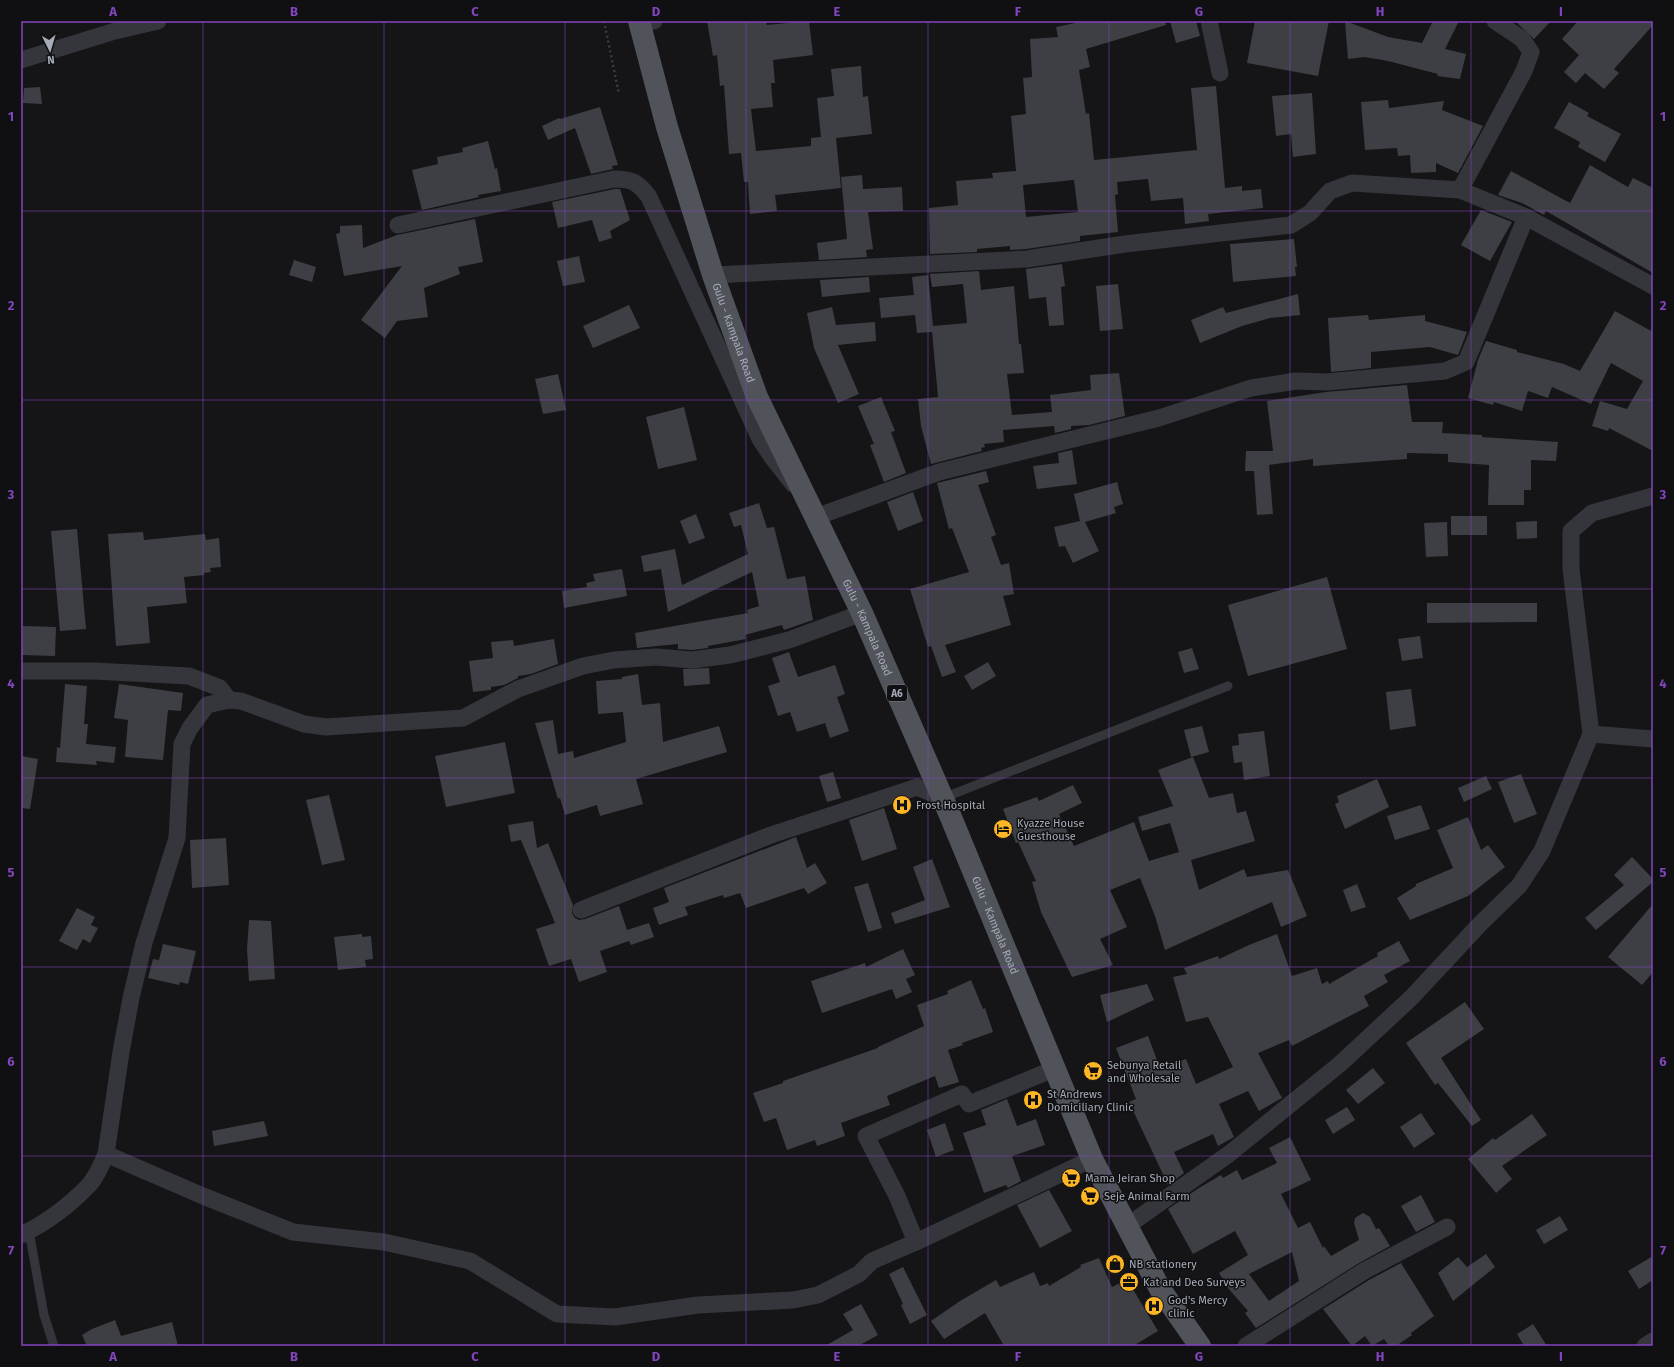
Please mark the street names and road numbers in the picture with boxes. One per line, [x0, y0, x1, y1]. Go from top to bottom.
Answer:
street label: Gulu - Kampala Road [709, 281, 757, 384]
street label: Gulu - Kampala Road [840, 577, 895, 678]
road number: A6 [887, 685, 907, 701]
street label: Gulu - Kampala Road [969, 874, 1021, 976]

